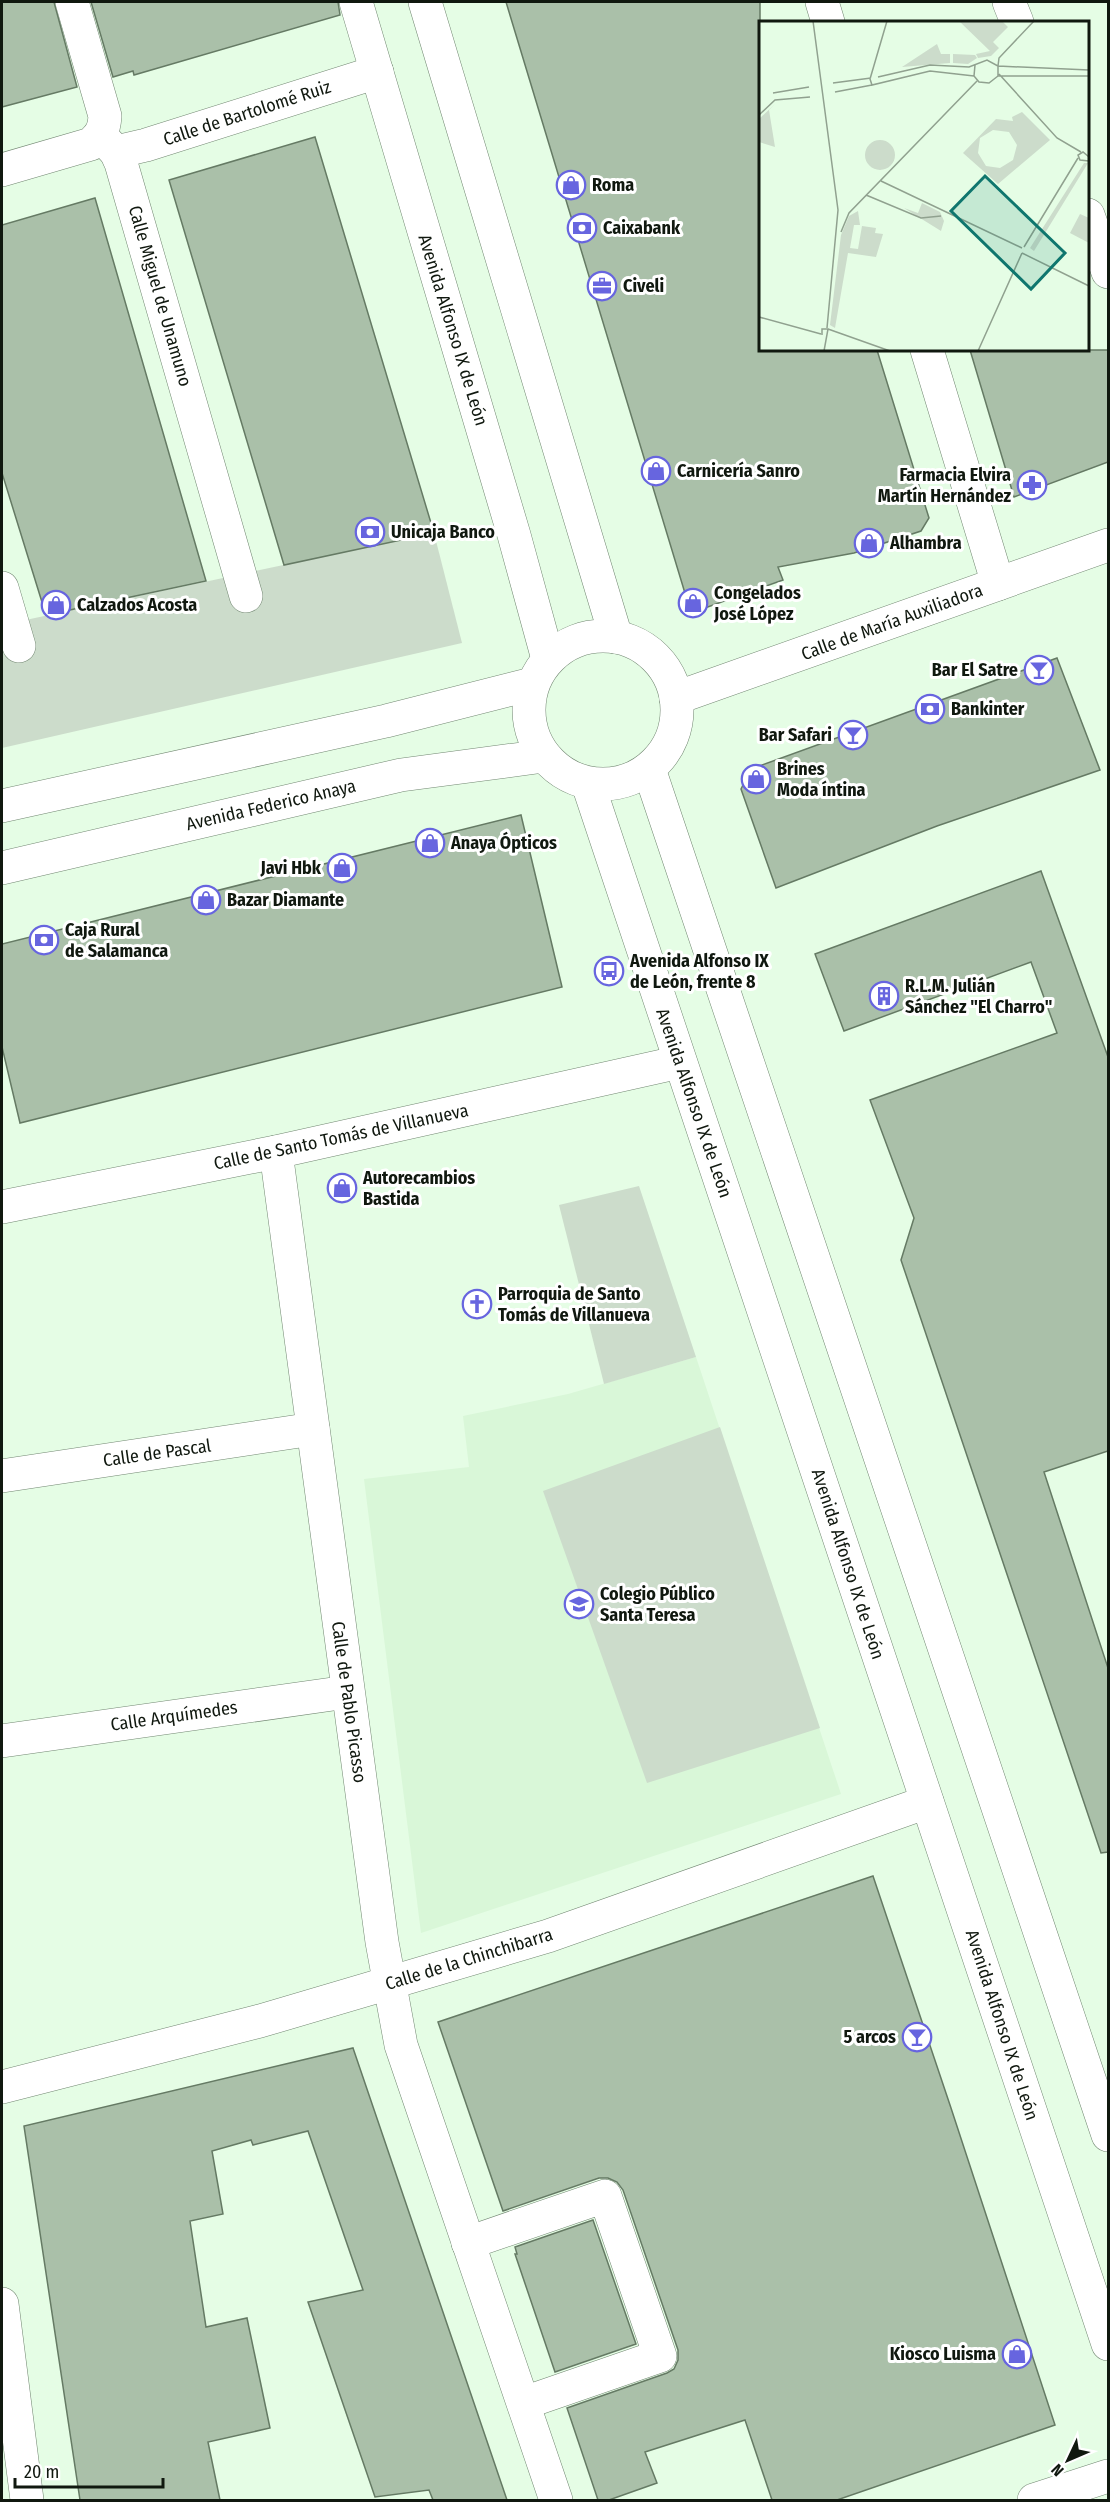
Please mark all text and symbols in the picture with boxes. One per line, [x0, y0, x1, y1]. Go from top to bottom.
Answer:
inset map [759, 21, 1089, 351]
street label: Calle de Bartolomé Ruiz [160, 76, 334, 150]
shop icon: Roma [555, 169, 587, 201]
place label: Roma [592, 174, 634, 196]
street label: Calle Miguel de Unamuno [124, 203, 196, 389]
bank icon: Caixabank [566, 212, 598, 244]
place label: Caixabank [603, 217, 681, 239]
street label: Avenida Alfonso IX de León [413, 232, 493, 428]
office icon: Civeli [586, 270, 618, 302]
place label: Civeli [623, 275, 664, 297]
shop icon: Carnicería Sanro [640, 455, 672, 487]
place label: Carnicería Sanro [677, 460, 800, 482]
place label: Farmacia Elvira Martín Hernández [878, 464, 1011, 507]
pharmacy icon: Farmacia Elvira Martín Hernández [1016, 469, 1048, 501]
bank icon: Unicaja Banco [354, 516, 386, 548]
place label: Unicaja Banco [391, 521, 495, 543]
shop icon: Alhambra [853, 527, 885, 559]
place label: Alhambra [889, 532, 962, 554]
street label: Calle de María Auxiliadora [798, 579, 986, 665]
place label: Congelados José López [713, 582, 801, 625]
shop icon: Congelados José López [677, 587, 709, 619]
shop icon: Calzados Acosta [40, 589, 72, 621]
place label: Calzados Acosta [77, 594, 197, 616]
bar icon: Bar El Satre [1023, 654, 1055, 686]
place label: Bar El Satre [932, 659, 1018, 681]
bank icon: Bankinter [914, 693, 946, 725]
place label: Bankinter [951, 698, 1025, 720]
bar icon: Bar Safari [837, 719, 869, 751]
place label: Bar Safari [759, 724, 832, 746]
place label: Brines Moda íntina [777, 758, 866, 801]
shop icon: Brines Moda íntina [740, 763, 772, 795]
street label: Avenida Federico Anaya [184, 775, 358, 835]
shop icon: Anaya Ópticos [414, 827, 446, 859]
place label: Anaya Ópticos [450, 831, 557, 854]
shop icon: Javi Hbk [326, 852, 358, 884]
place label: Javi Hbk [259, 857, 322, 879]
shop icon: Bazar Diamante [190, 884, 222, 916]
place label: Bazar Diamante [227, 889, 344, 911]
place label: Caja Rural de Salamanca [65, 919, 168, 962]
bank icon: Caja Rural de Salamanca [28, 924, 60, 956]
place label: Avenida Alfonso IX de León, frente 8 [629, 950, 769, 993]
bus stop icon: Avenida Alfonso IX de León, frente 8 [593, 955, 625, 987]
place label: R.L.M. Julián Sánchez "El Charro" [905, 975, 1052, 1018]
building icon: R.L.M. Julián Sánchez "El Charro" [868, 980, 900, 1012]
street label: Avenida Alfonso IX de León [651, 1005, 737, 1201]
street label: Calle de Santo Tomás de Villanueva [212, 1099, 470, 1175]
place label: Autorecambios Bastida [362, 1167, 475, 1210]
shop icon: Autorecambios Bastida [326, 1172, 358, 1204]
place label: Parroquia de Santo Tomás de Villanueva [498, 1283, 650, 1326]
church icon: Parroquia de Santo Tomás de Villanueva [461, 1288, 493, 1320]
street label: Calle de Pascal [102, 1435, 213, 1471]
street label: Avenida Alfonso IX de León [807, 1466, 889, 1662]
place label: Colegio Público Santa Teresa [600, 1583, 715, 1626]
school or university icon: Colegio Público Santa Teresa [563, 1588, 595, 1620]
street label: Calle de Pablo Picasso [327, 1620, 371, 1784]
street label: Calle Arquímedes [109, 1696, 239, 1736]
street label: Calle de la Chinchibarra [383, 1923, 556, 1995]
street label: Avenida Alfonso IX de León [961, 1927, 1043, 2123]
bar icon: 5 arcos [901, 2021, 933, 2053]
place label: 5 arcos [843, 2026, 896, 2048]
shop icon: Kiosco Luisma [1001, 2338, 1033, 2370]
place label: Kiosco Luisma [890, 2343, 996, 2365]
north arrow [1038, 2430, 1098, 2490]
scale bar [15, 2451, 164, 2489]
text: N [1047, 2460, 1068, 2480]
text: 20 m [24, 2461, 59, 2483]

